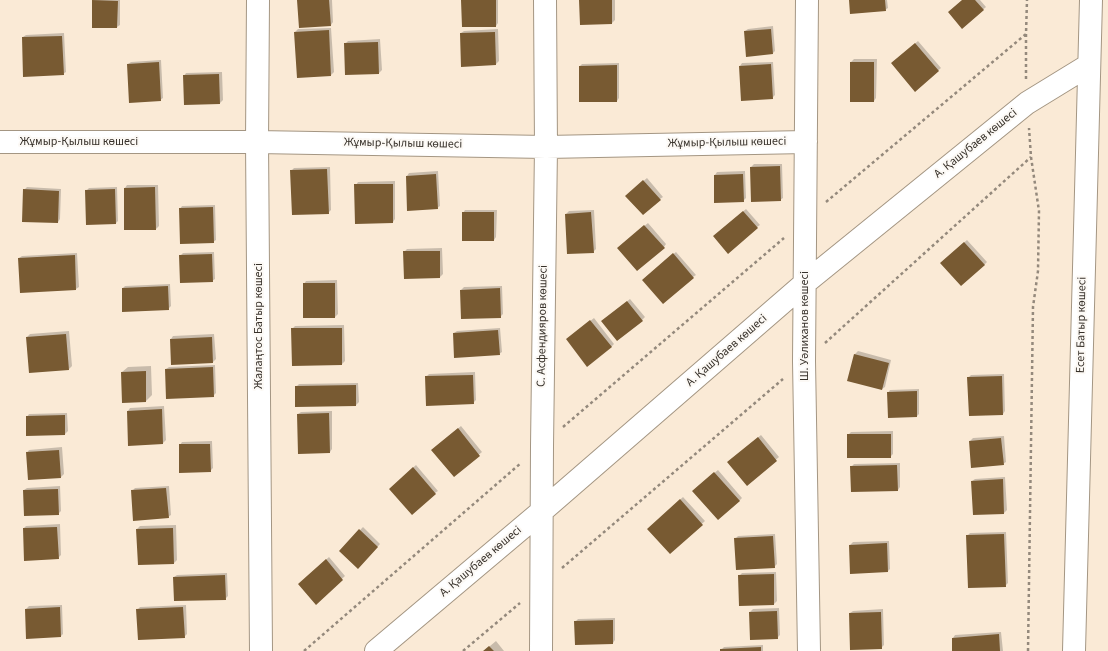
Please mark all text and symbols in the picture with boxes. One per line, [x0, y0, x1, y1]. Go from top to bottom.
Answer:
street label: А. Қашубаев көшесі [932, 106, 1020, 182]
street label: Жұмыр-Қылыш көшесі [20, 135, 138, 149]
street label: Жұмыр-Қылыш көшесі [668, 135, 786, 151]
street label: Жұмыр-Қылыш көшесі [344, 136, 462, 152]
street label: Жалаңтос Батыр көшесі [252, 263, 266, 389]
street label: С. Асфендияров көшесі [535, 265, 551, 387]
street label: Ш. Уәлиханов көшесі [798, 271, 812, 381]
street label: Есет Батыр көшесі [1074, 277, 1090, 373]
street label: А. Қашубаев көшесі [684, 312, 770, 390]
street label: А. Қашубаев көшесі [437, 524, 525, 600]

